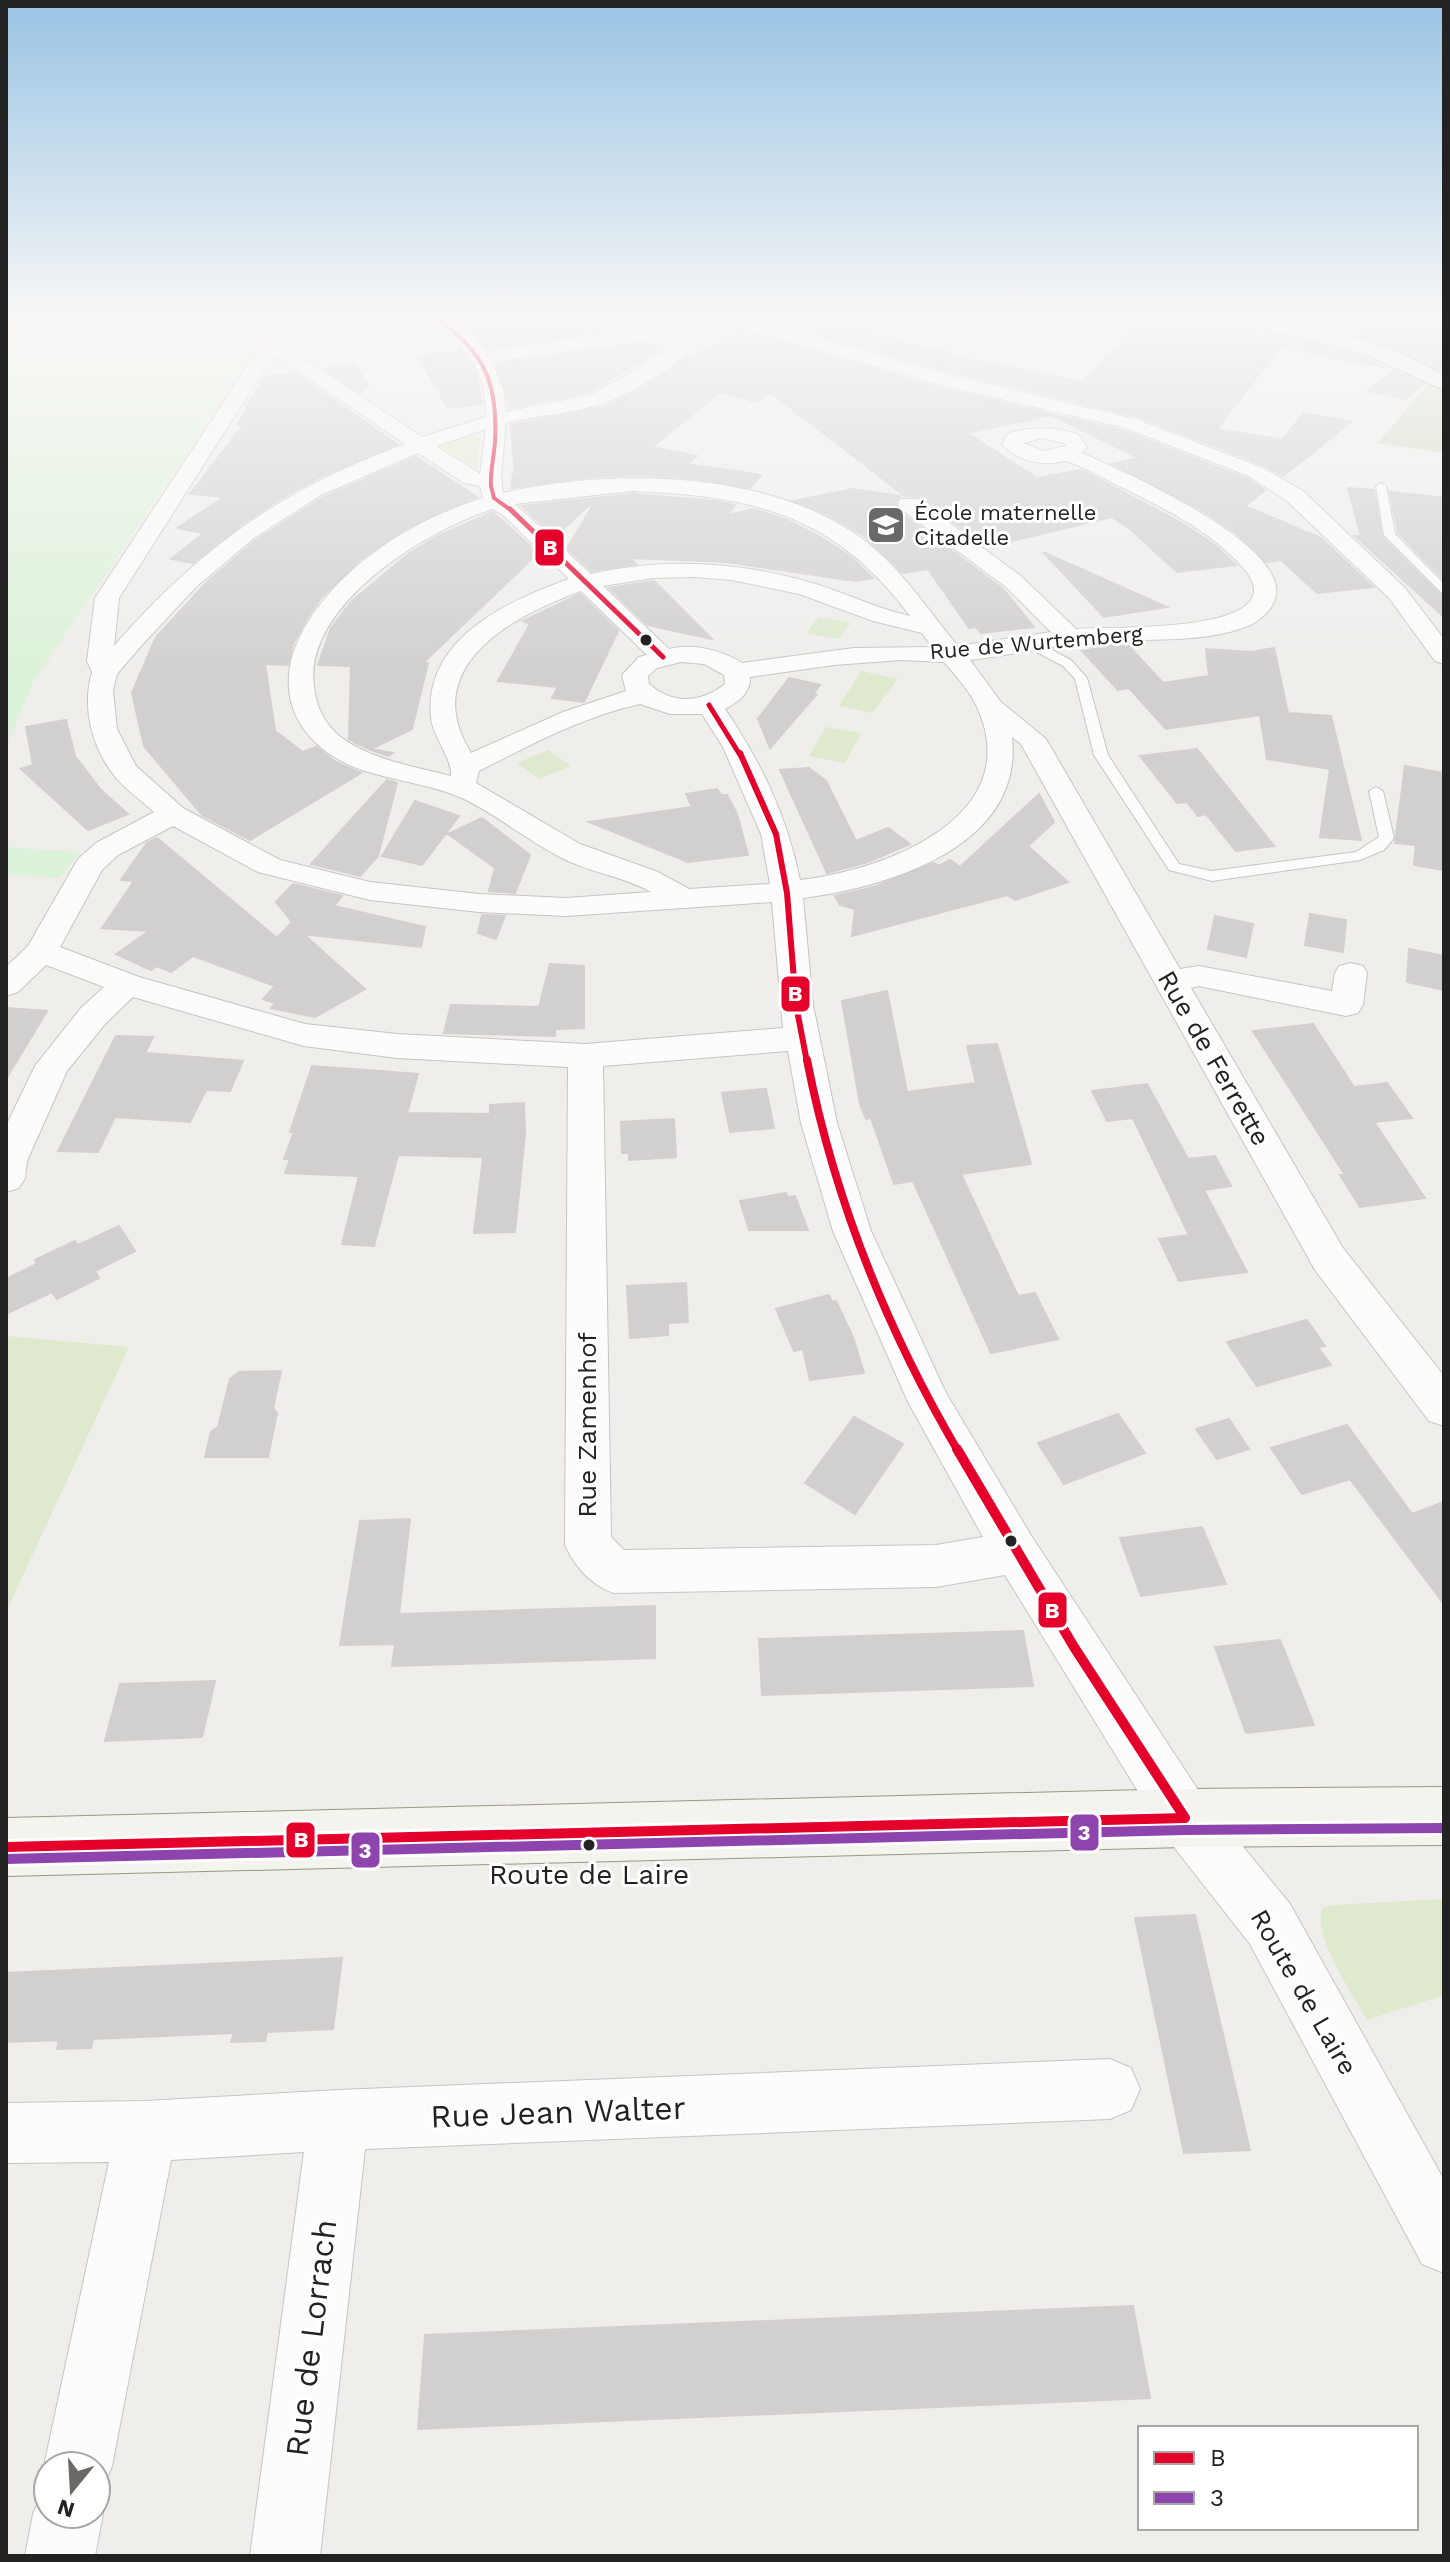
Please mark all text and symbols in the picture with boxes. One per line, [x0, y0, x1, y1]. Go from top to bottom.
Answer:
place label: École maternelle Citadelle [914, 500, 1096, 550]
school or university icon: École maternelle Citadelle [865, 504, 907, 546]
line badge: B [534, 528, 565, 567]
text: B [542, 535, 558, 560]
street label: Rue de Wurtemberg [928, 621, 1144, 664]
unlabelled marker [638, 632, 654, 648]
street label: Rue de Ferrette [1152, 965, 1276, 1151]
line badge: B [780, 975, 811, 1013]
text: B [787, 981, 803, 1006]
street label: Rue Zamenhof [572, 1332, 602, 1518]
unlabelled marker [1003, 1533, 1019, 1549]
line badge: B [1037, 1591, 1068, 1629]
text: B [1044, 1598, 1060, 1623]
line badge: 3 [1069, 1813, 1100, 1852]
text: 3 [1077, 1820, 1091, 1845]
line badge: B [285, 1821, 316, 1859]
text: B [293, 1827, 309, 1852]
line badge: 3 [350, 1831, 381, 1869]
marker: Route de Laire [581, 1837, 597, 1853]
text: 3 [358, 1838, 372, 1863]
place label: Route de Laire [489, 1858, 689, 1891]
street label: Route de Laire [1245, 1904, 1363, 2080]
street label: Rue Jean Walter [430, 2089, 686, 2135]
street label: Rue de Lorrach [278, 2217, 344, 2459]
legend [1138, 2426, 1418, 2530]
text: B [1210, 2444, 1226, 2472]
north arrow [32, 2450, 112, 2530]
text: 3 [1210, 2484, 1224, 2512]
text: N [54, 2494, 78, 2523]

